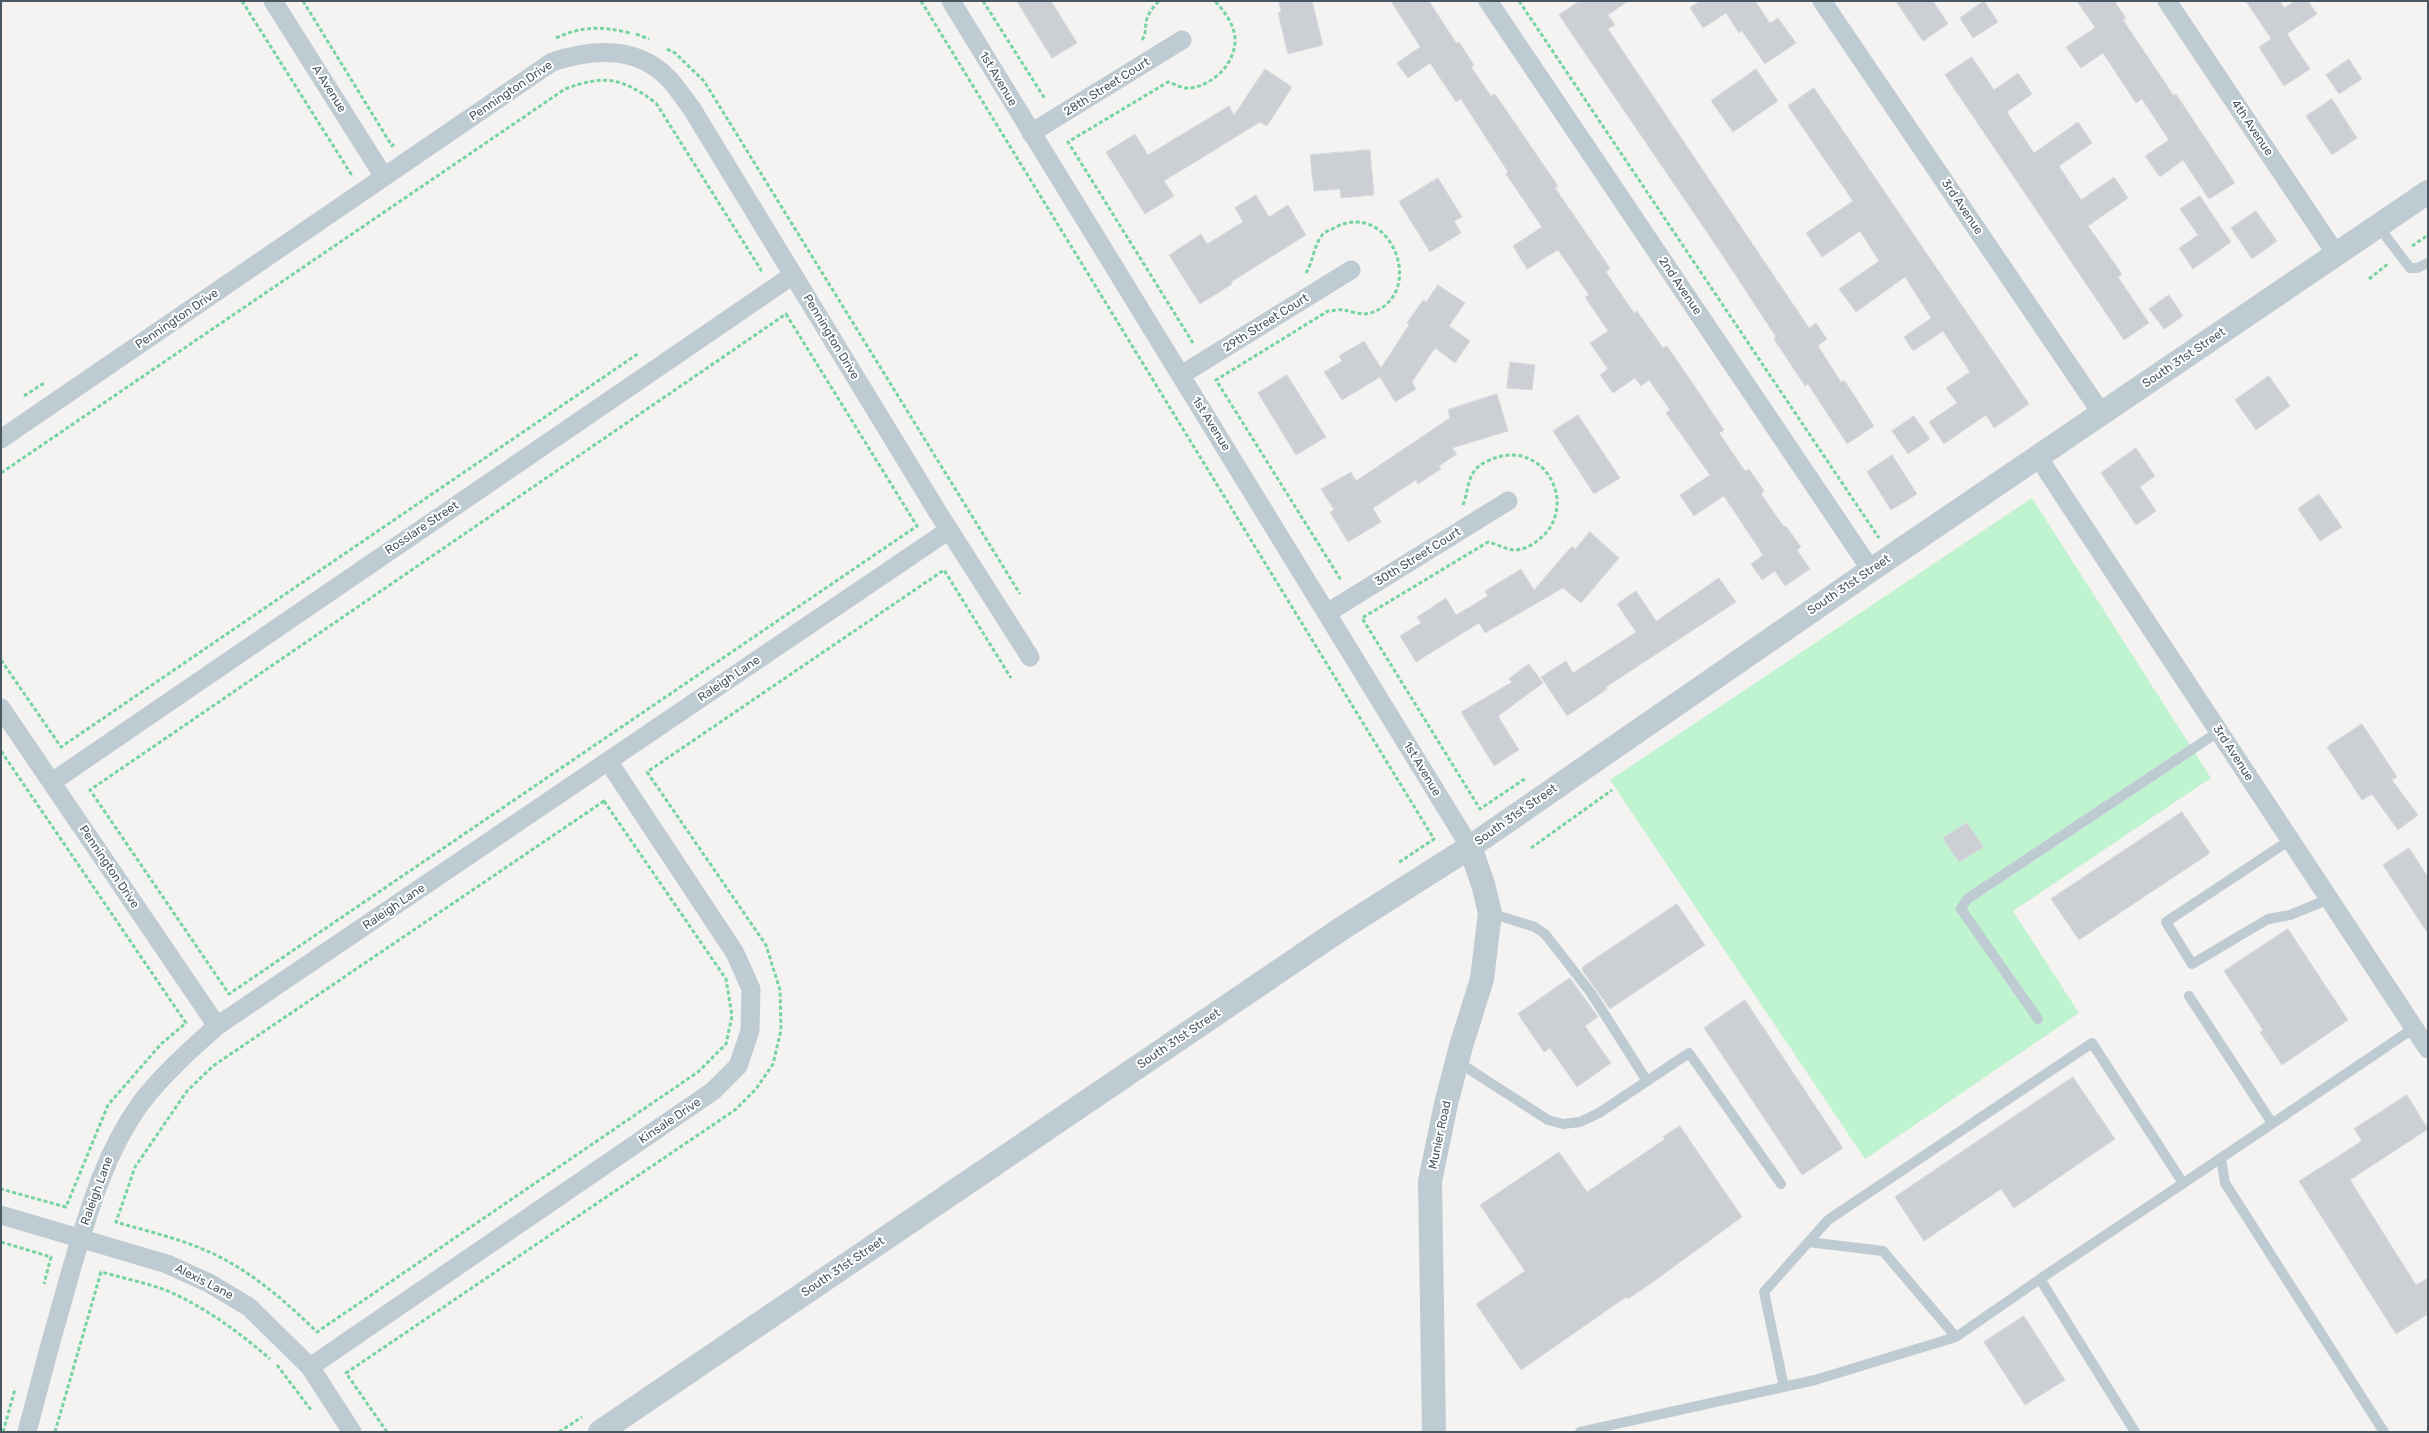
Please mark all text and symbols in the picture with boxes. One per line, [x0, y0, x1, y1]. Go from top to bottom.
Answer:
street label: 1st Avenue [976, 49, 1020, 109]
street label: 28th Street Court [1061, 55, 1153, 119]
street label: Pennington Drive [467, 58, 555, 124]
street label: A Avenue [309, 63, 349, 115]
street label: 4th Avenue [2228, 97, 2276, 159]
street label: 3rd Avenue [1938, 177, 1986, 237]
street label: 2nd Avenue [1655, 254, 1705, 318]
street label: Pennington Drive [133, 286, 221, 352]
street label: 29th Street Court [1221, 291, 1311, 355]
street label: Pennington Drive [800, 292, 862, 382]
street label: South 31st Street [2140, 325, 2228, 391]
street label: 1st Avenue [1189, 394, 1233, 454]
street label: Rosslare Street [383, 498, 461, 558]
street label: 30th Street Court [1372, 525, 1464, 589]
street label: South 31st Street [1805, 552, 1893, 618]
street label: Raleigh Lane [695, 653, 763, 705]
street label: 3rd Avenue [2210, 722, 2256, 784]
street label: 1st Avenue [1400, 739, 1444, 799]
street label: South 31st Street [1472, 781, 1560, 849]
street label: Pennington Drive [76, 823, 142, 911]
street label: Raleigh Lane [360, 881, 428, 933]
street label: South 31st Street [1135, 1006, 1223, 1072]
street label: Kinsale Drive [636, 1095, 704, 1147]
street label: Munier Road [1426, 1099, 1454, 1171]
street label: Raleigh Lane [78, 1155, 116, 1227]
street label: South 31st Street [799, 1234, 887, 1300]
street label: Alexis Lane [173, 1261, 235, 1303]

